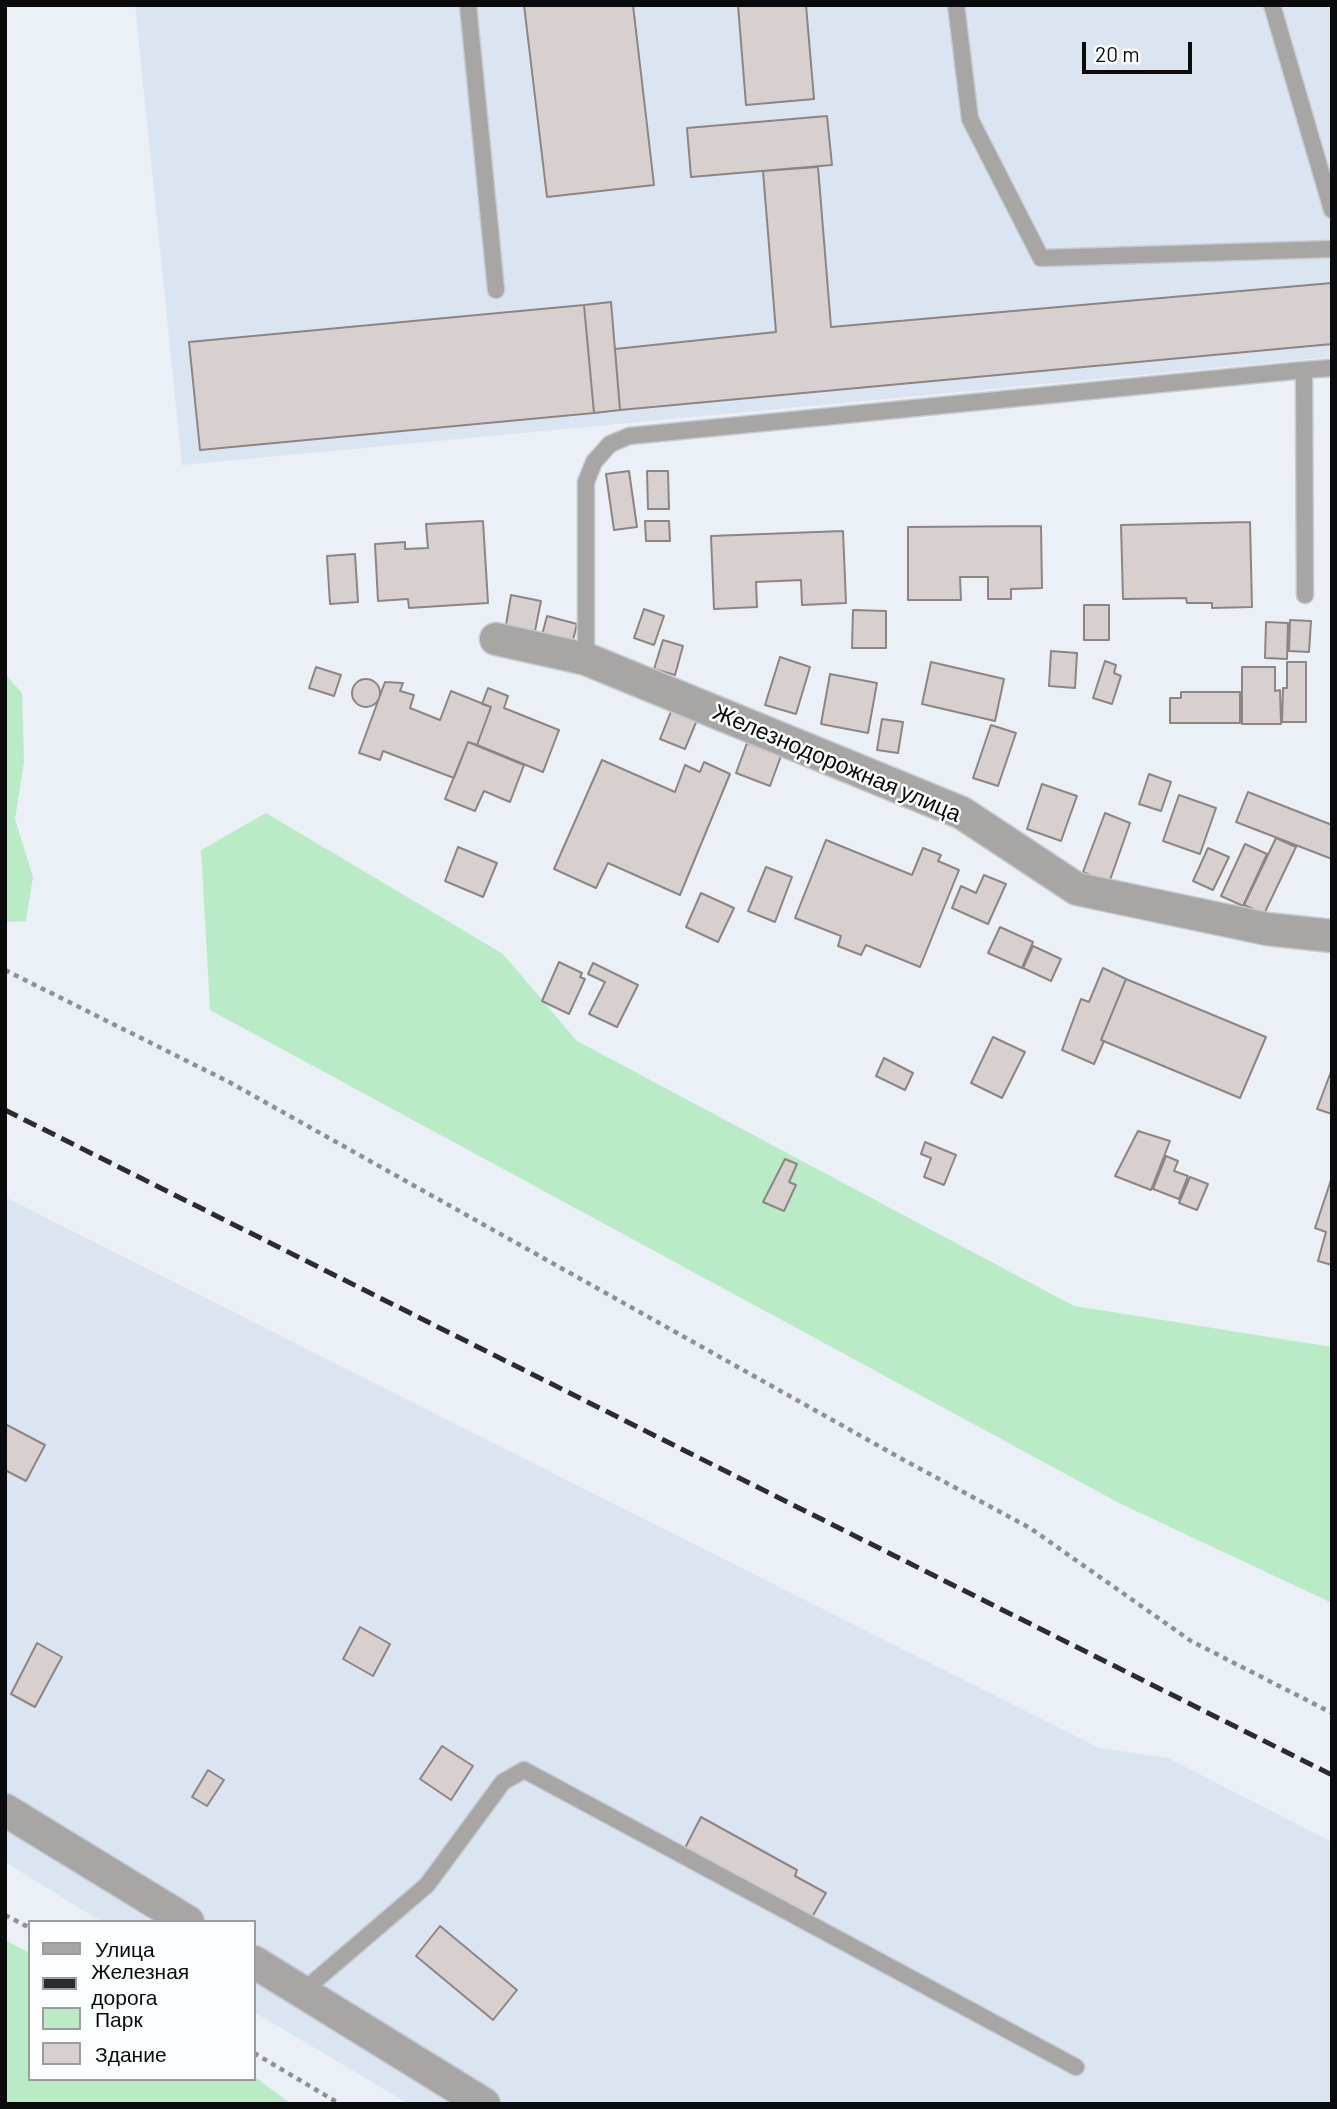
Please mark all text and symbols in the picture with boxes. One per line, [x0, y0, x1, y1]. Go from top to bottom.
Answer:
scale bar [1085, 28, 1195, 72]
text: 20 m [1095, 41, 1140, 66]
street label: Железнодорожная улица [709, 698, 965, 828]
legend [28, 1920, 256, 2081]
text: Улица [95, 1936, 155, 1961]
text: Железная дорога [91, 1958, 189, 2009]
text: Парк [95, 2006, 143, 2031]
text: Здание [95, 2041, 167, 2066]

